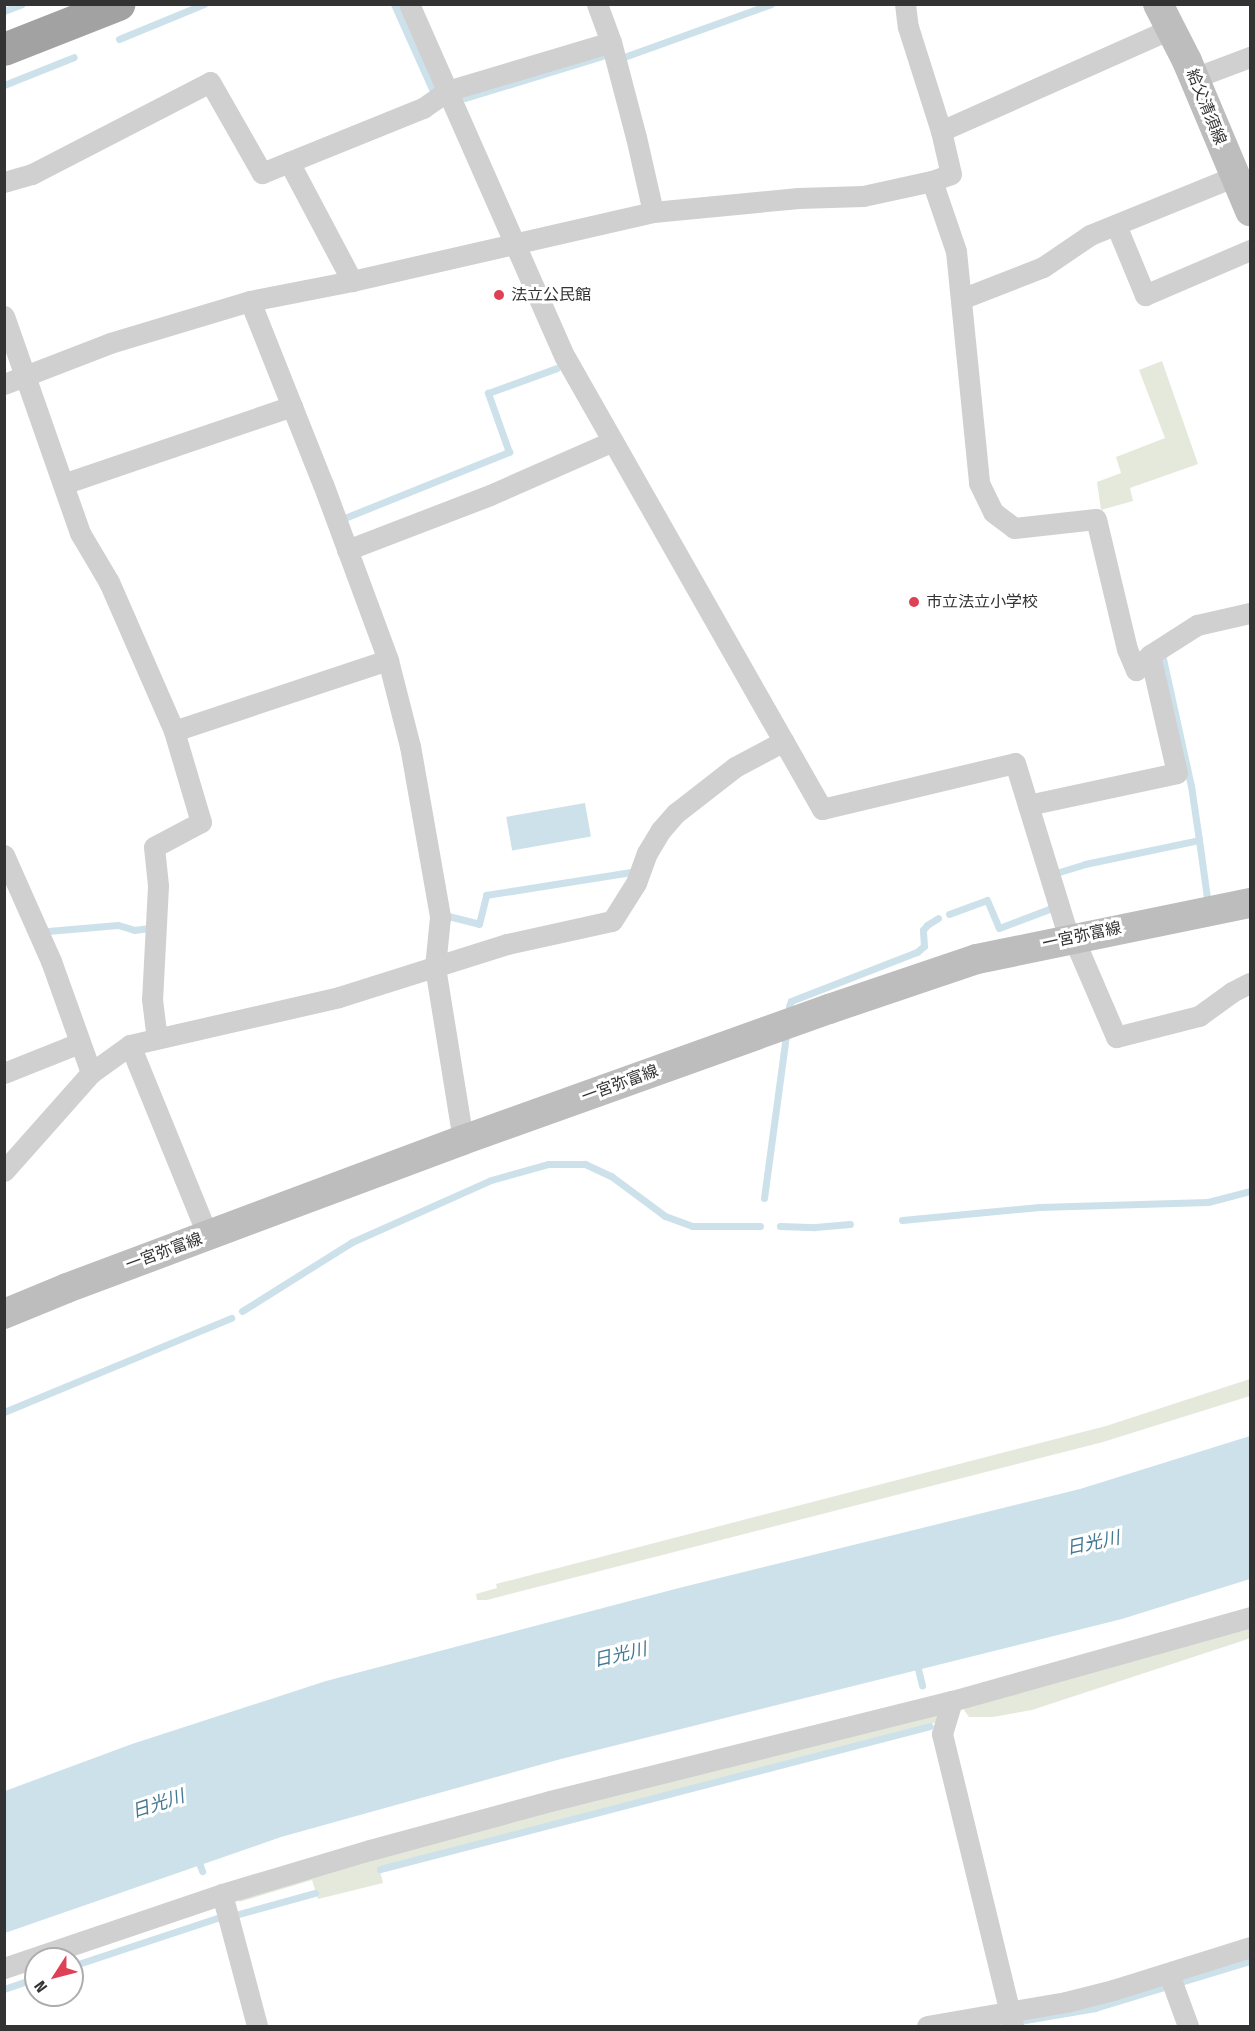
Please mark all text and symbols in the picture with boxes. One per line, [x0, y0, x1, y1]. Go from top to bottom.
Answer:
street label: 給父清須線 [1182, 66, 1230, 148]
place label: 法立公民館 [511, 285, 591, 305]
marker: 法立公民館 [492, 288, 506, 302]
place label: 市立法立小学校 [926, 592, 1038, 612]
marker: 市立法立小学校 [907, 595, 921, 609]
street label: 一宮弥富線 [1041, 918, 1123, 954]
street label: 一宮弥富線 [579, 1061, 661, 1107]
street label: 一宮弥富線 [123, 1229, 205, 1275]
water label: 日光川 [1064, 1527, 1122, 1559]
water label: 日光川 [591, 1638, 649, 1672]
water label: 日光川 [129, 1785, 187, 1823]
north arrow [24, 1947, 84, 2007]
text: N [30, 1977, 51, 1996]

